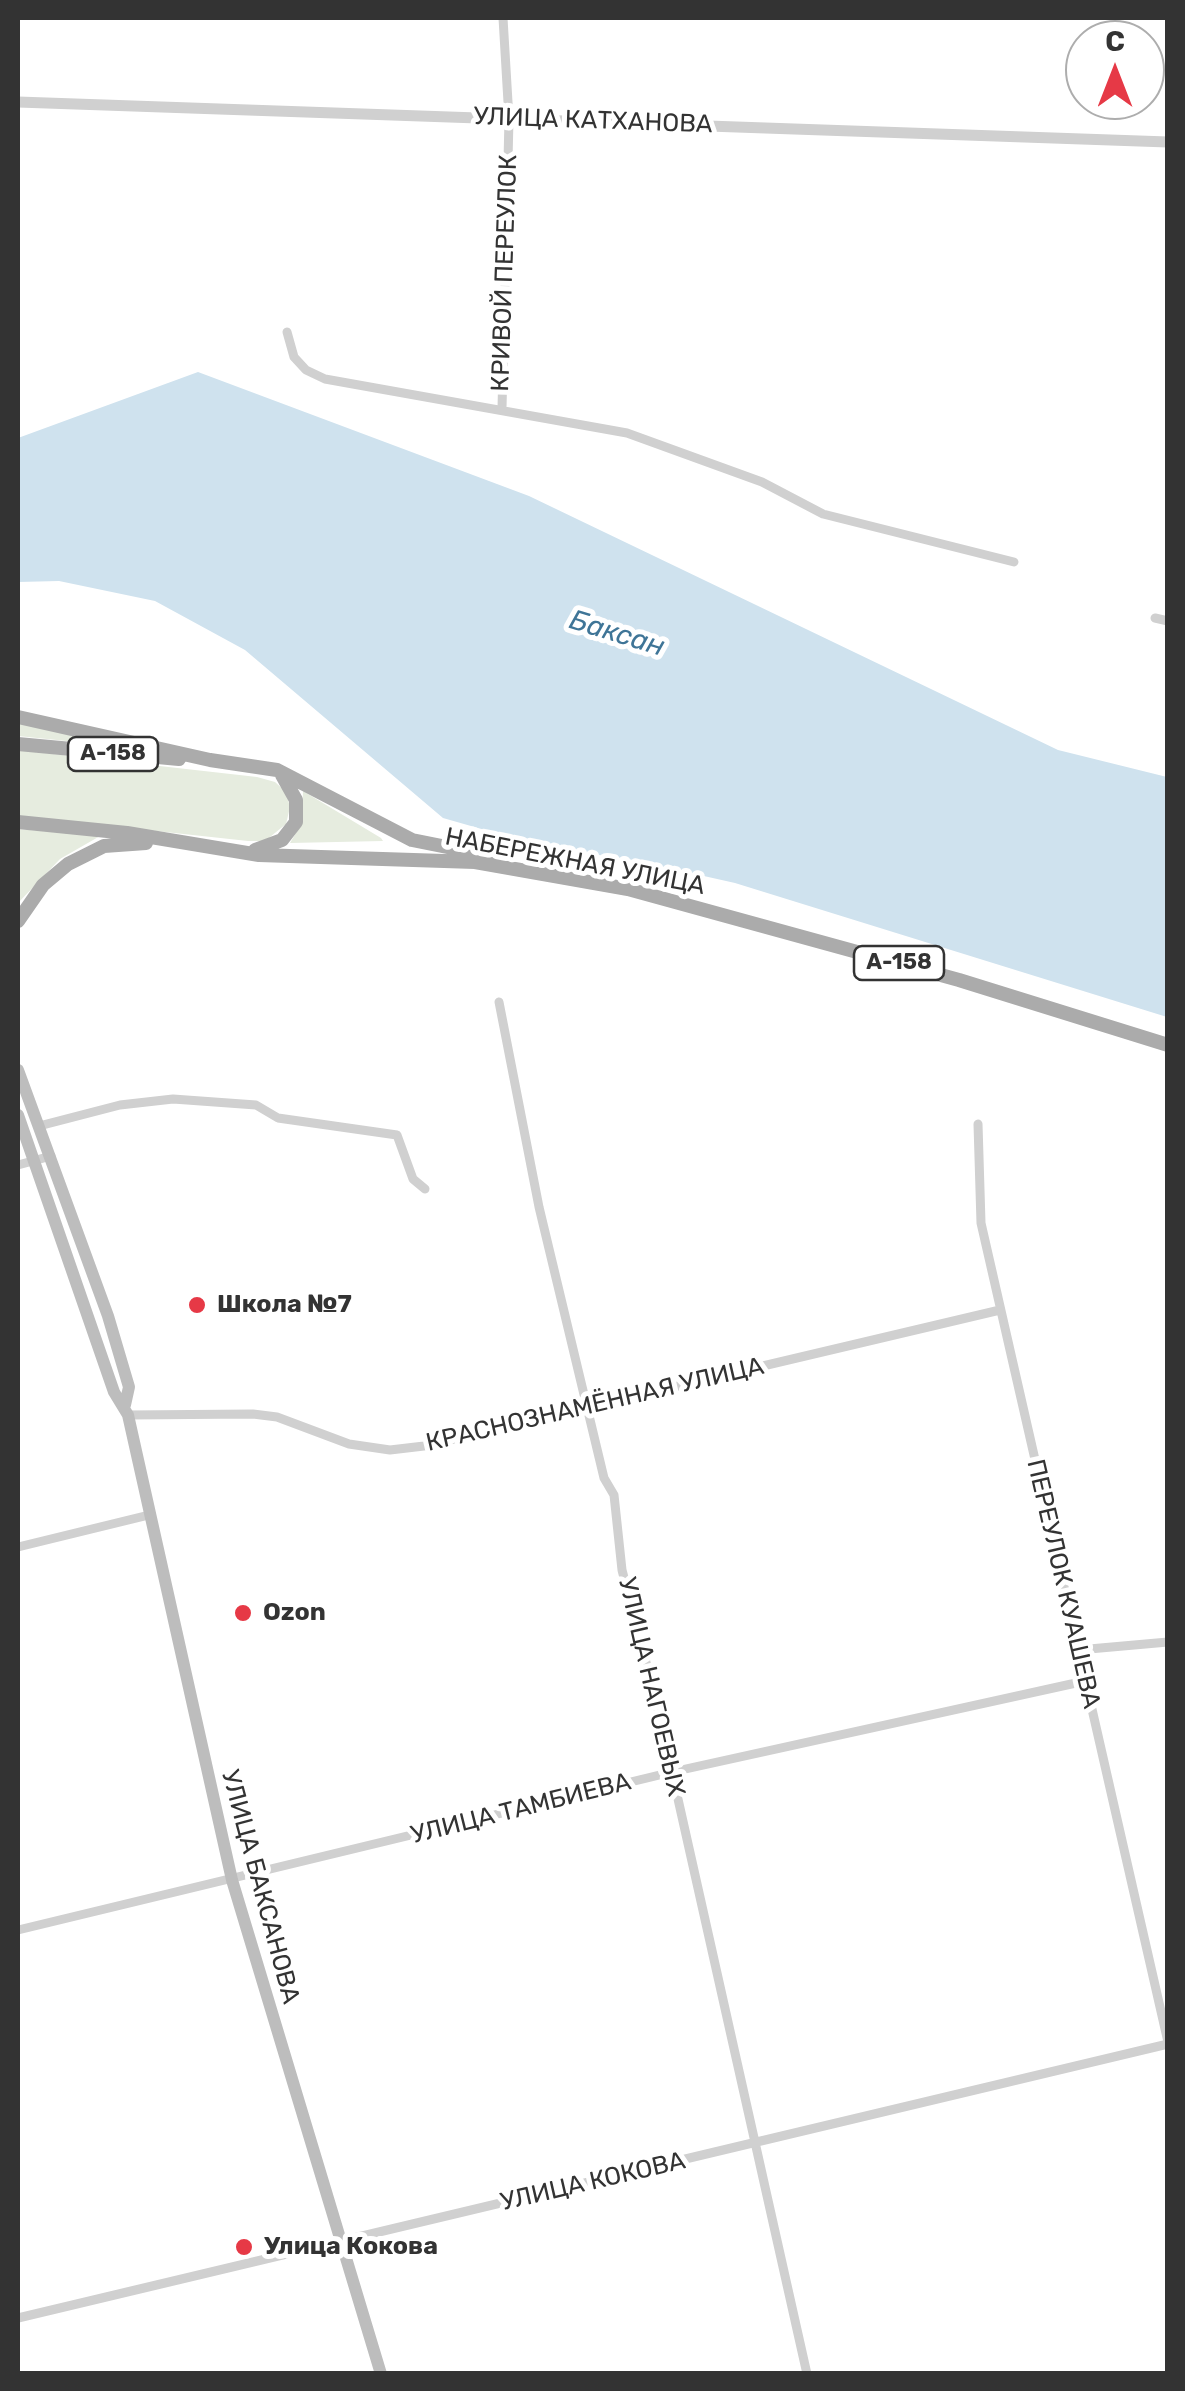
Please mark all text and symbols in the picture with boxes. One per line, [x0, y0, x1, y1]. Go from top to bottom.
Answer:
north arrow [1065, 20, 1165, 120]
text: С [1105, 25, 1125, 58]
street label: УЛИЦА КАТХАНОВА [473, 102, 713, 140]
street label: КРИВОЙ ПЕРЕУЛОК [486, 154, 524, 392]
water label: Баксан [566, 604, 668, 664]
road number: А-158 [68, 737, 158, 771]
street label: НАБЕРЕЖНАЯ УЛИЦА [442, 822, 708, 902]
road number: А-158 [854, 946, 944, 980]
place label: Школа №7 [217, 1290, 352, 1320]
marker: Школа №7 [186, 1294, 208, 1316]
street label: КРАСНОЗНАМЁННАЯ УЛИЦА [423, 1352, 767, 1458]
street label: ПЕРЕУЛОК КУАШЕВА [1020, 1456, 1106, 1712]
street label: УЛИЦА НАГОЕВЫХ [611, 1575, 691, 1799]
place label: Ozon [263, 1598, 326, 1628]
marker: Ozon [232, 1602, 254, 1624]
street label: УЛИЦА БАКСАНОВА [214, 1767, 306, 2007]
street label: УЛИЦА ТАМБИЕВА [408, 1767, 634, 1851]
street label: УЛИЦА КОКОВА [498, 2146, 688, 2218]
place label: Улица Кокова [264, 2232, 438, 2262]
marker: Улица Кокова [233, 2236, 255, 2258]

